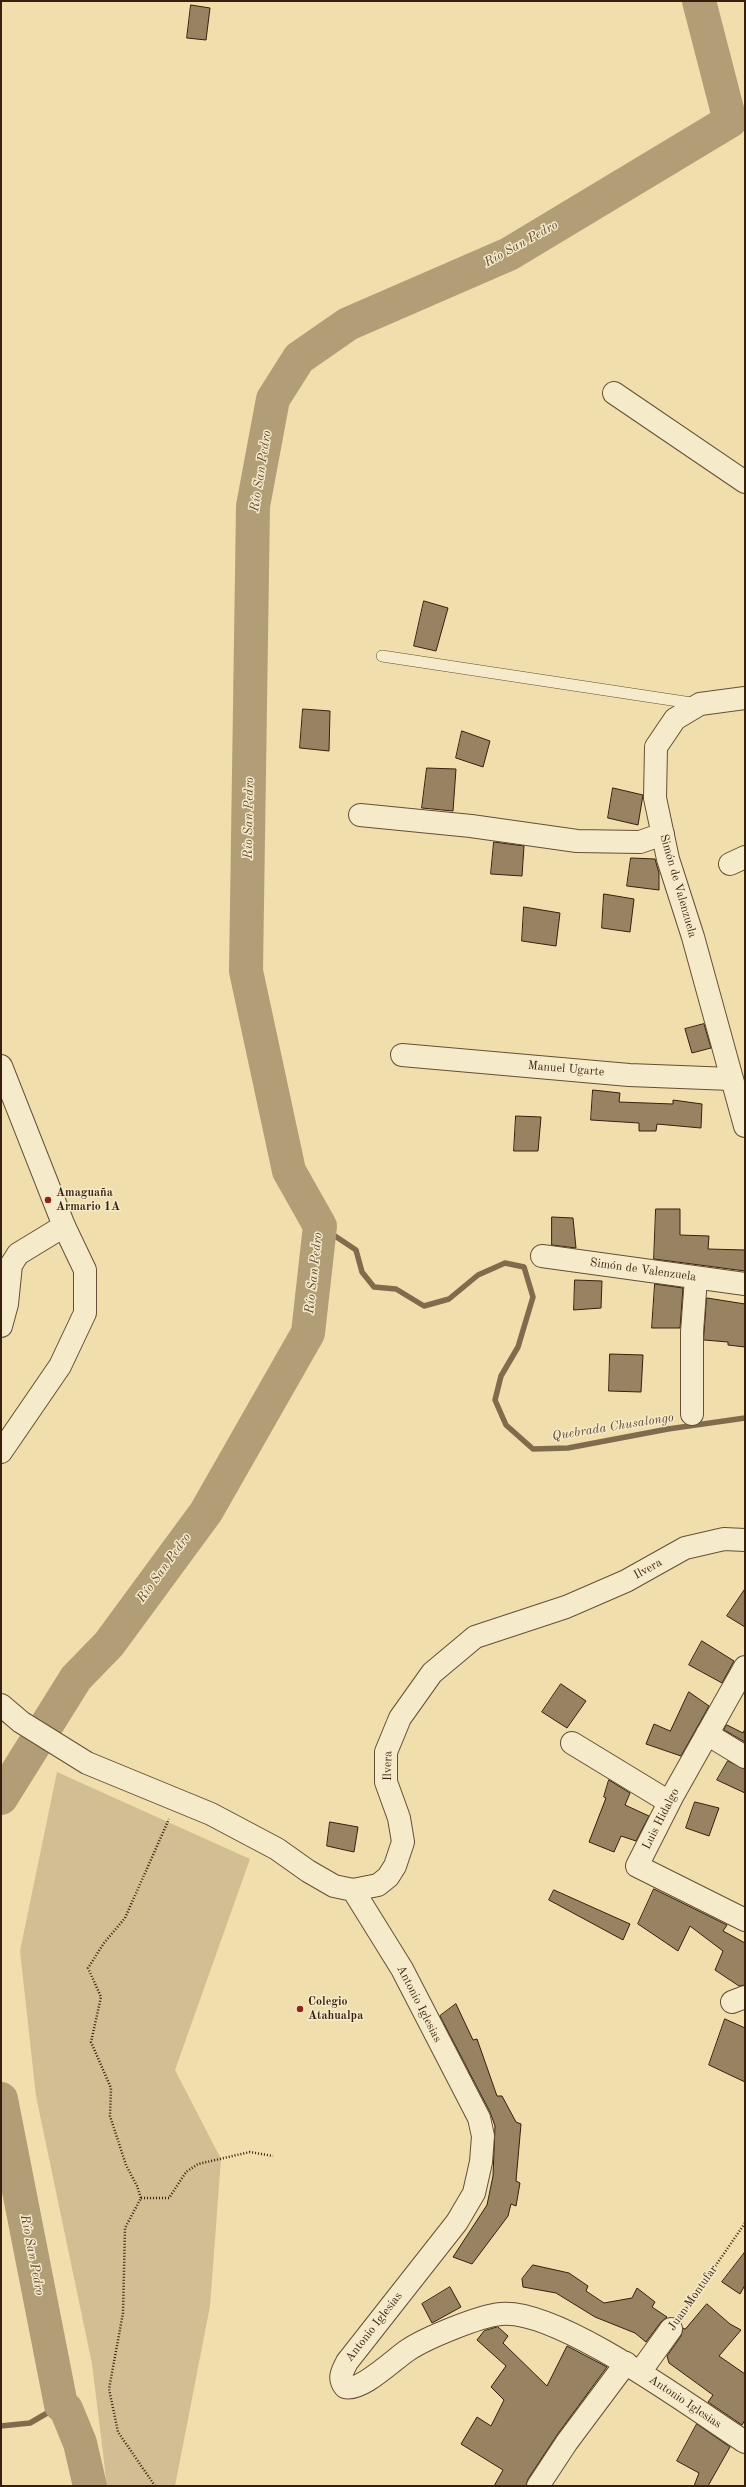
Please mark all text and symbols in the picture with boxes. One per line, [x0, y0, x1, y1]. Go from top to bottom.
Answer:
water label: Río San Pedro [481, 217, 561, 271]
water label: Río San Pedro [247, 429, 275, 513]
water label: Río San Pedro [240, 777, 258, 859]
street label: Simón de Valenzuela [656, 833, 700, 939]
street label: Manuel Ugarte [527, 1058, 605, 1080]
place label: Amaguaña Armario 1A [56, 1186, 120, 1214]
marker: Amaguaña Armario 1A [43, 1195, 53, 1205]
water label: Río San Pedro [302, 1232, 326, 1314]
street label: Simón de Valenzuela [589, 1255, 697, 1285]
water label: Quebrada Chusalongo [551, 1410, 675, 1444]
water label: Río San Pedro [134, 1530, 194, 1606]
street label: Ilvera [631, 1555, 665, 1583]
street label: Ilvera [381, 1751, 395, 1781]
street label: Luis Hidalgo [639, 1786, 683, 1852]
street label: Antonio Iglesias [393, 1963, 445, 2045]
place label: Colegio Atahualpa [308, 1995, 363, 2023]
marker: Colegio Atahualpa [295, 2004, 305, 2014]
water label: Río San Pedro [17, 2213, 47, 2297]
street label: Juan Montufar [665, 2263, 721, 2333]
street label: Antonio Iglesias [342, 2289, 406, 2365]
street label: Antonio Iglesias [646, 2372, 724, 2432]

